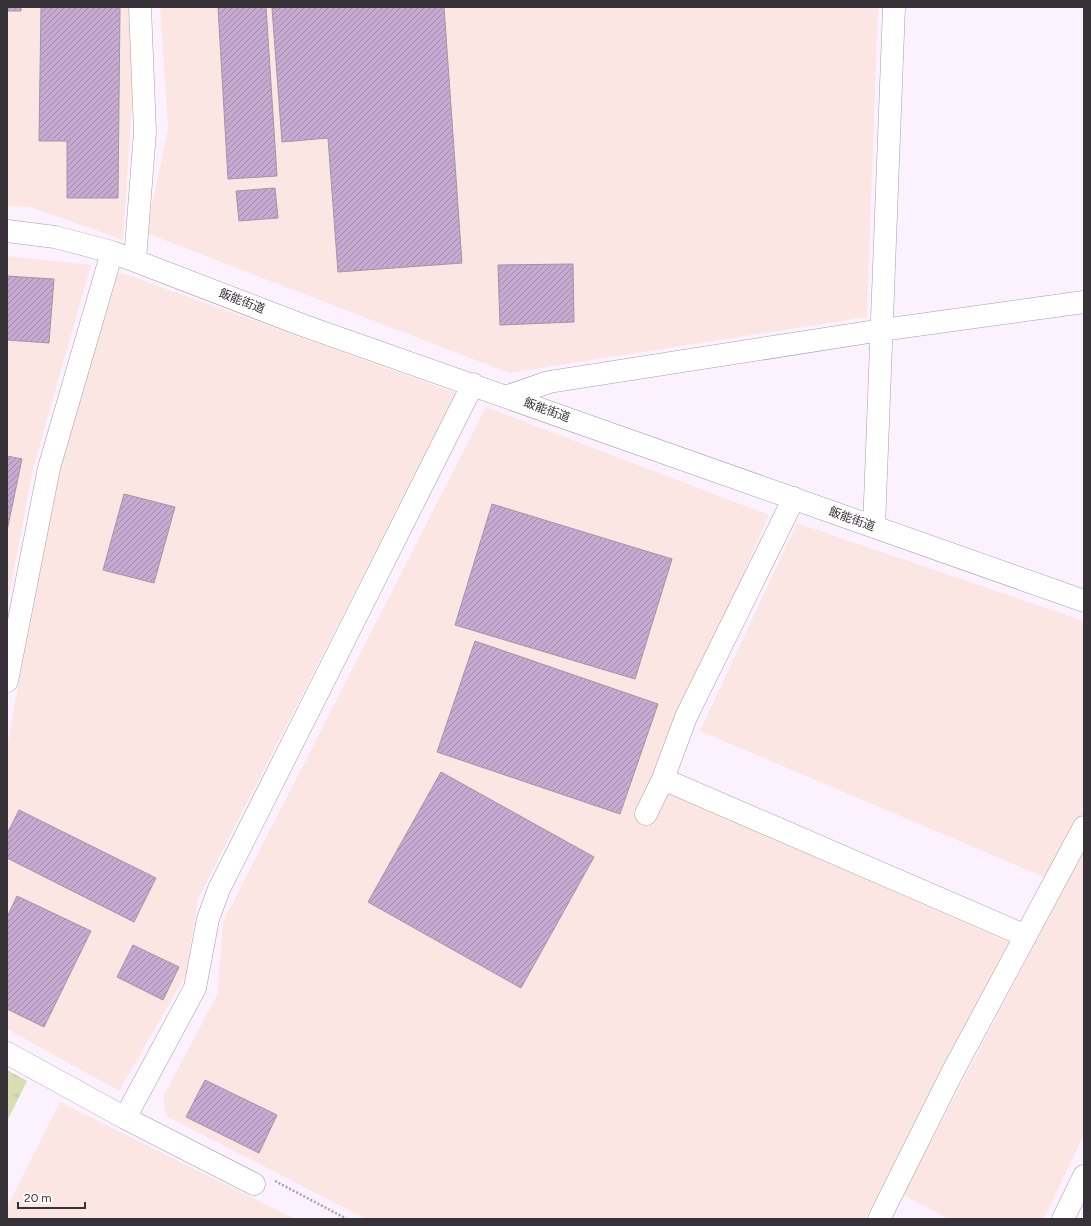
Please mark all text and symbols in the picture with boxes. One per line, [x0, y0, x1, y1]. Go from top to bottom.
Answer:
street label: 飯能街道 [217, 286, 267, 316]
street label: 飯能街道 [522, 395, 572, 425]
street label: 飯能街道 [827, 504, 877, 534]
scale bar [18, 1184, 85, 1210]
text: 20 m [24, 1191, 52, 1205]

